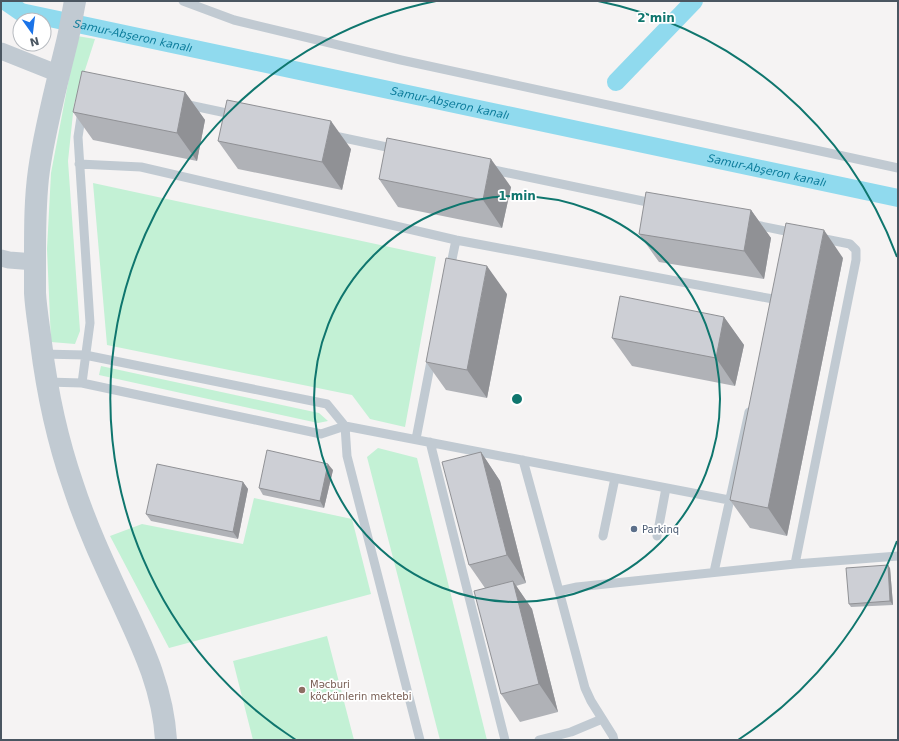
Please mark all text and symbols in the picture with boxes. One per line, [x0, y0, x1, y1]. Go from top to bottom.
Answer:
text: 2 min [637, 11, 675, 25]
north arrow [12, 12, 52, 52]
water label: Samur-Abşeron kanalı [73, 17, 194, 55]
text: N [28, 34, 40, 49]
water label: Samur-Abşeron kanalı [389, 84, 511, 122]
water label: Samur-Abşeron kanalı [706, 151, 828, 189]
text: 1 min [498, 189, 536, 203]
centre of rings [510, 392, 524, 406]
marker: Parkinq [629, 524, 639, 534]
place label: Parkinq [642, 524, 679, 535]
place label: Məcburi köçkünlerin mektebi [310, 679, 411, 702]
marker: Məcburi köçkünlerin mektebi [297, 685, 307, 695]

